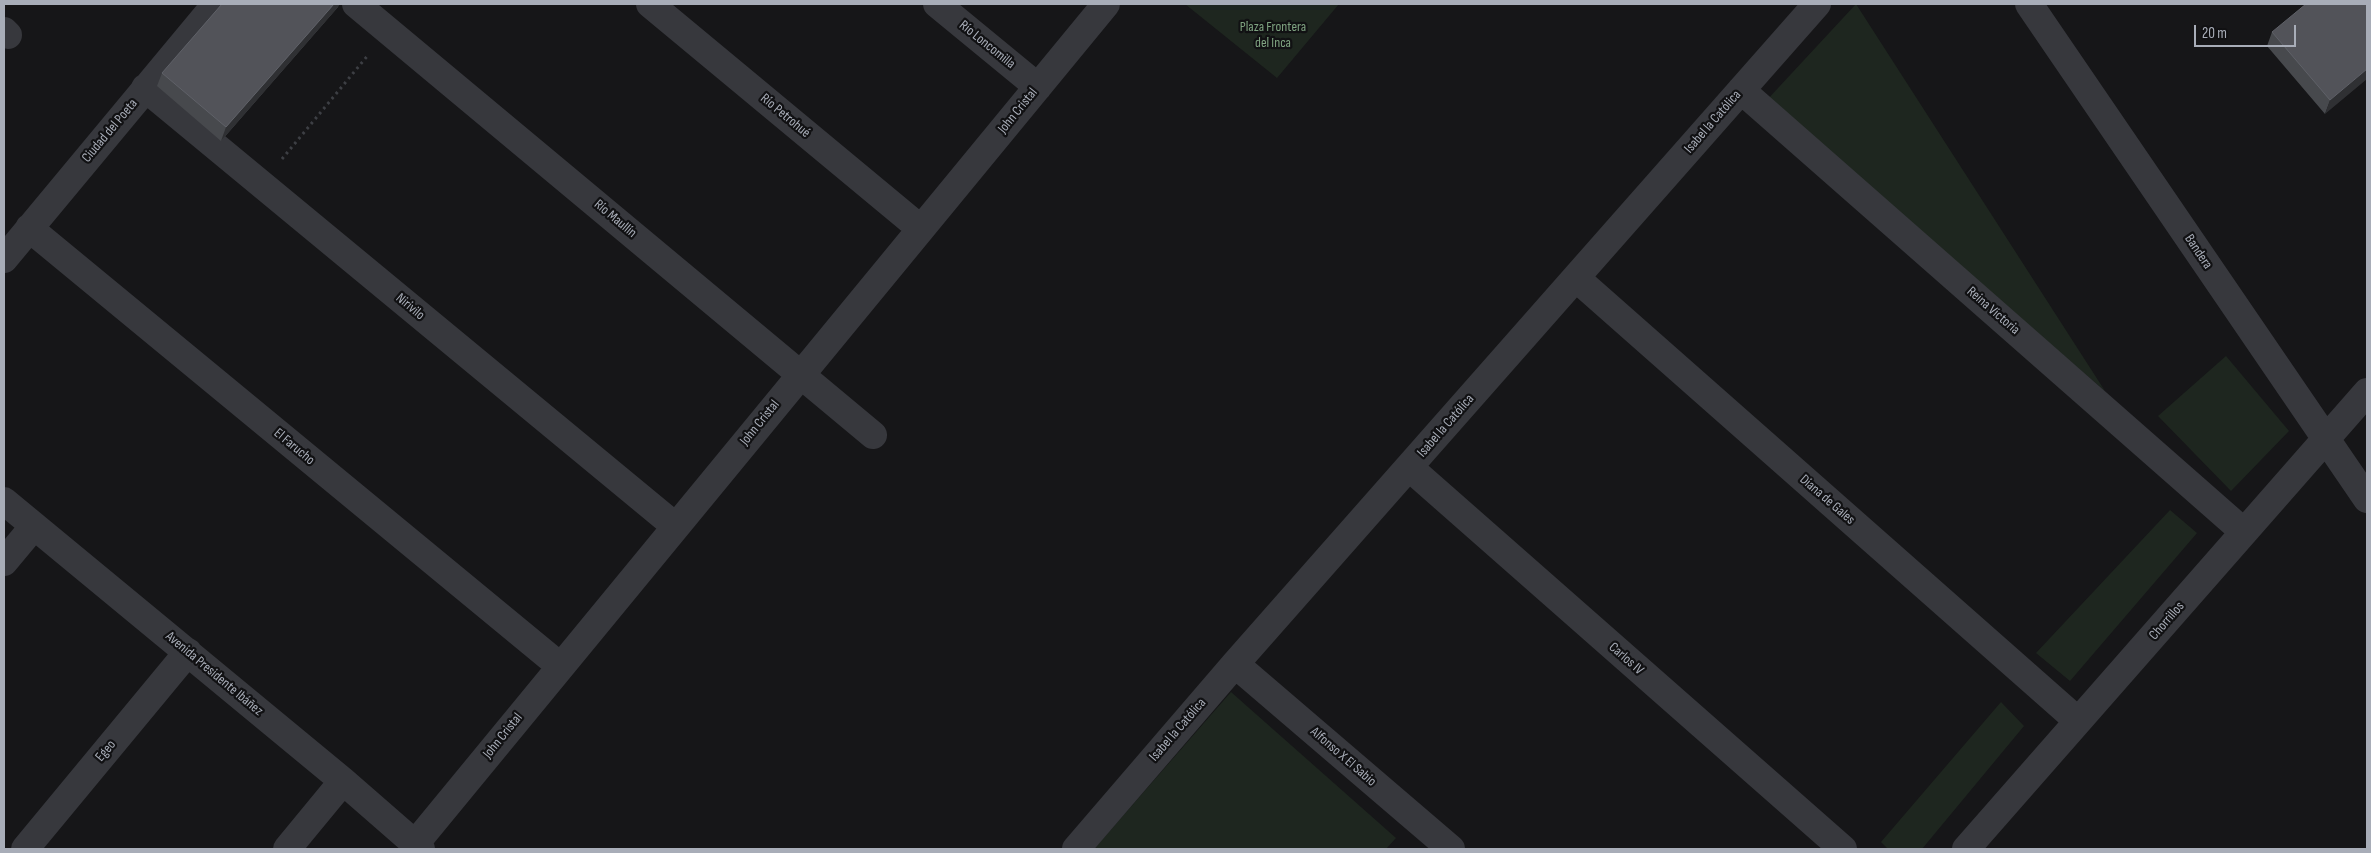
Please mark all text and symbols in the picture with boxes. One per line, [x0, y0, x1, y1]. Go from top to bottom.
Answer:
scale bar [2196, 15, 2298, 47]
street label: Río Loncomilla [955, 17, 1019, 73]
park label: Plaza Frontera del Inca [1240, 19, 1306, 52]
text: 20 m [2202, 24, 2227, 43]
street label: John Cristal [995, 85, 1041, 137]
street label: Isabel la Católica [1681, 87, 1745, 157]
street label: Río Petrohué [757, 90, 813, 142]
street label: Ciudad del Poeta [79, 96, 141, 166]
street label: Río Maullín [590, 196, 640, 242]
street label: Bandera [2180, 231, 2216, 273]
street label: Reina Victoria [1963, 283, 2023, 339]
street label: Nirivilo [392, 290, 428, 324]
street label: Isabel la Católica [1414, 391, 1478, 461]
street label: John Cristal [737, 397, 783, 449]
street label: El Farucho [270, 425, 318, 469]
street label: Diana de Gales [1796, 471, 1858, 529]
street label: Chorrillos [2146, 598, 2188, 644]
street label: Avenida Presidente Ibáñez [162, 628, 266, 720]
street label: Carlos IV [1605, 639, 1647, 679]
street label: Isabel la Católica [1146, 695, 1210, 765]
street label: John Cristal [480, 710, 526, 762]
street label: Alfonso X El Sabio [1307, 724, 1379, 790]
street label: Egeo [92, 737, 120, 765]

